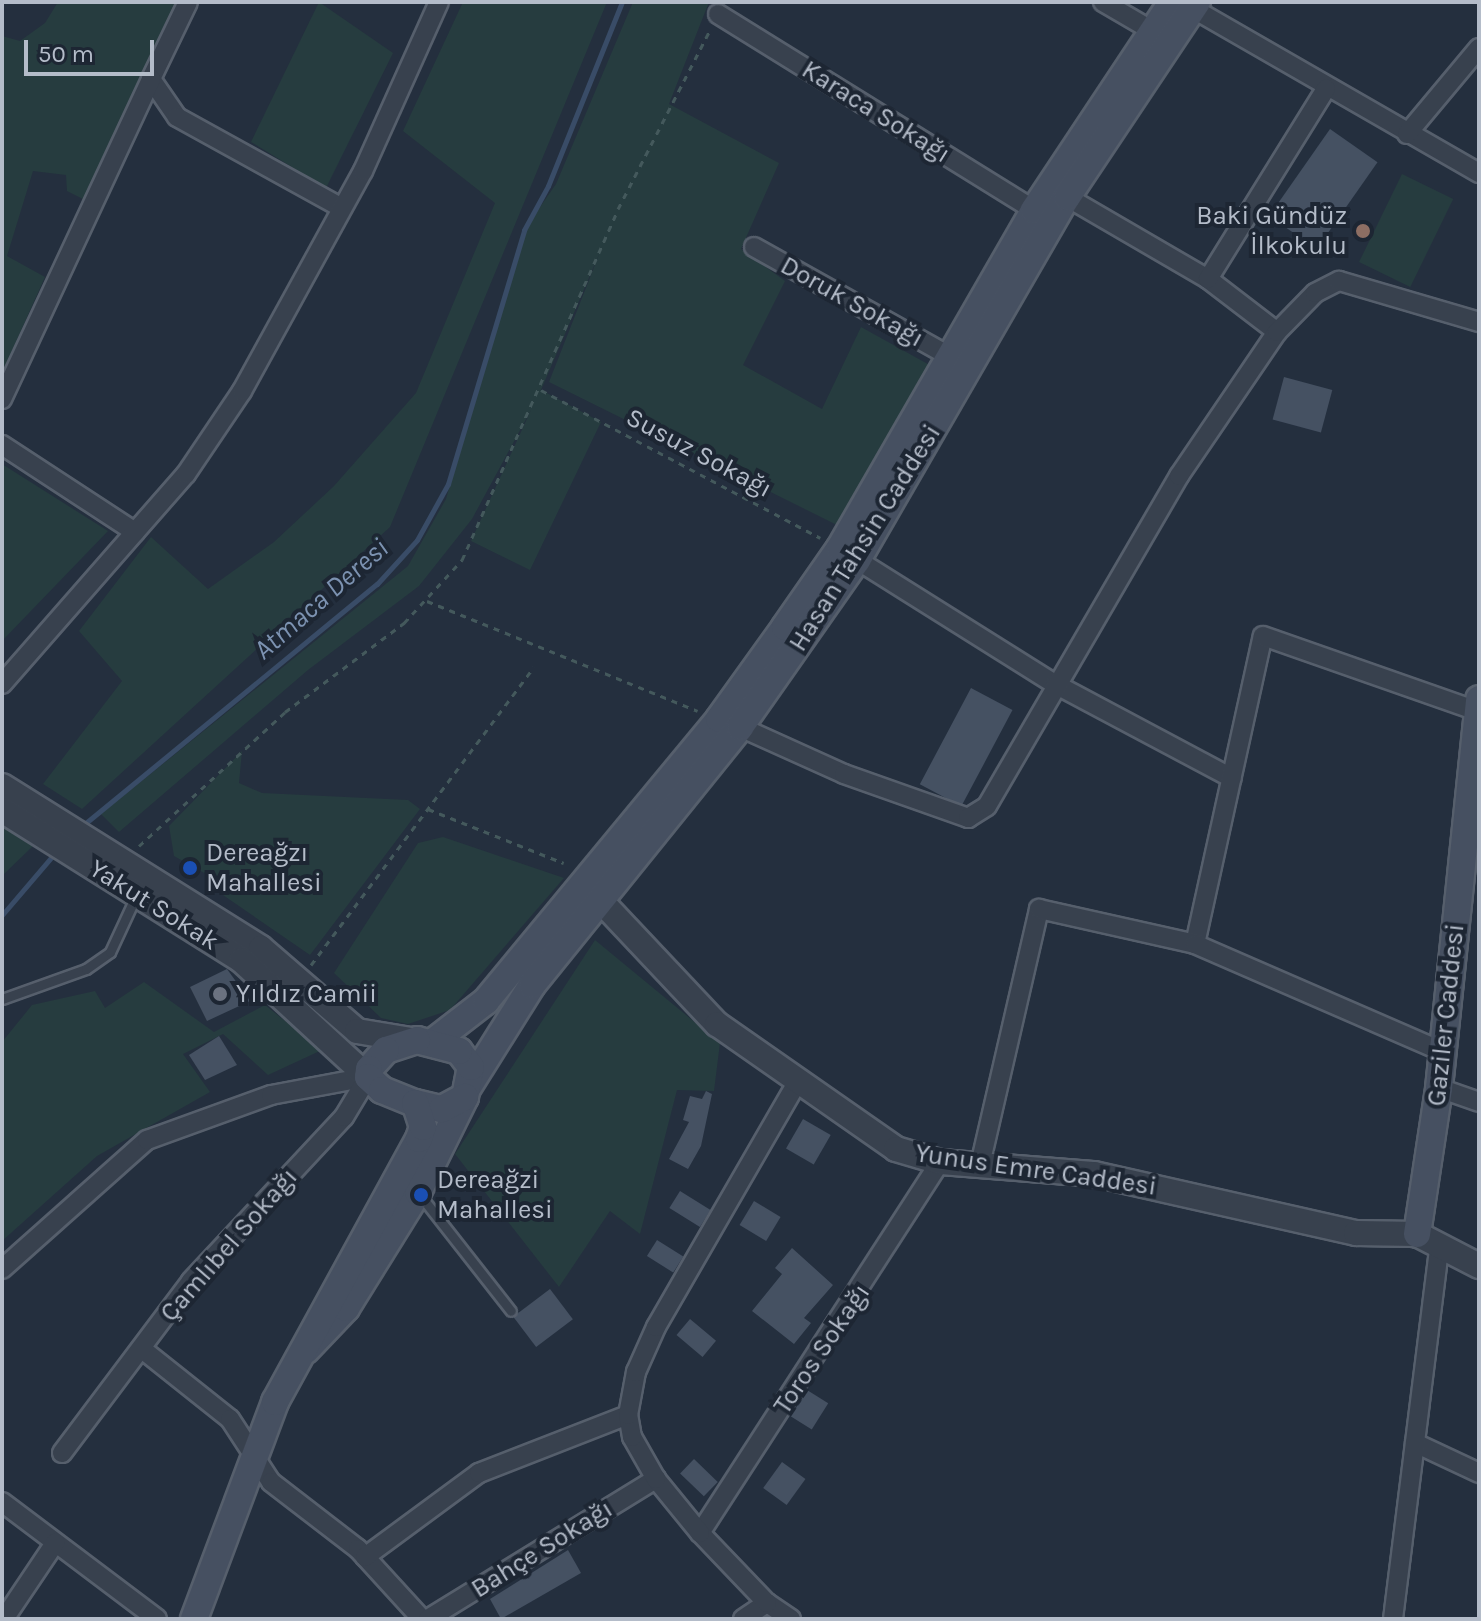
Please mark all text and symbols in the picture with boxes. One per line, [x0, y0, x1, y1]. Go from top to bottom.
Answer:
scale bar [28, 24, 158, 74]
text: 50 m [38, 40, 94, 68]
street label: Karaca Sokağı [796, 54, 956, 170]
place label: Baki Gündüz İlkokulu [1196, 200, 1347, 262]
marker: Baki Gündüz İlkokulu [1354, 222, 1372, 240]
street label: Doruk Sokağı [775, 250, 929, 354]
street label: Susuz Sokağı [621, 402, 777, 504]
street label: Hasan Tahsin Caddesi [783, 419, 947, 657]
water label: Atmaca Deresi [247, 531, 395, 667]
place label: Dereağzı Mahallesi [206, 837, 322, 898]
street label: Yakut Sokak [83, 853, 225, 957]
marker: Dereağzı Mahallesi [181, 859, 199, 877]
street label: Gaziler Caddesi [1421, 922, 1471, 1108]
place label: Yıldız Camii [236, 978, 377, 1010]
marker: Yıldız Camii [211, 985, 229, 1003]
street label: Yunus Emre Caddesi [913, 1138, 1159, 1202]
street label: Çamlıbel Sokağı [154, 1162, 304, 1328]
place label: Dereağzi Mahallesi [437, 1164, 553, 1226]
marker: Dereağzi Mahallesi [412, 1186, 430, 1204]
street label: Toros Sokağı [767, 1278, 877, 1420]
street label: Bahçe Sokağı [466, 1493, 618, 1605]

